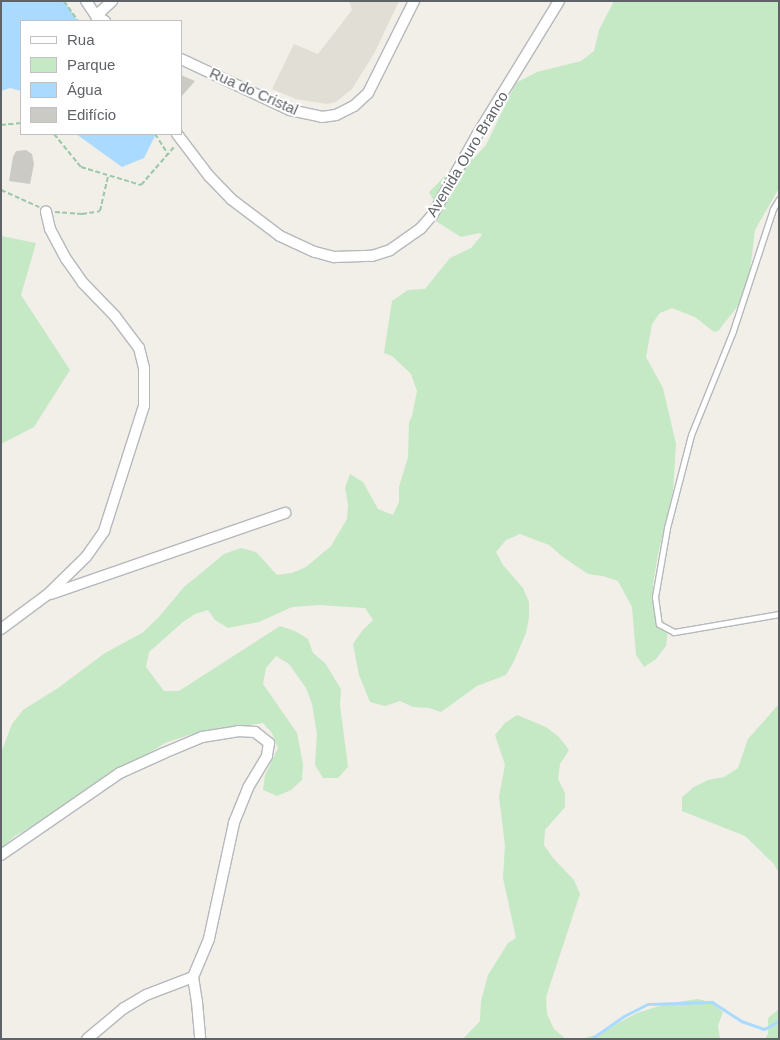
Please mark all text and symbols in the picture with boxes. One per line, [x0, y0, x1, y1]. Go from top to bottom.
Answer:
legend [20, 20, 182, 135]
text: Rua [67, 31, 95, 48]
text: Parque [67, 56, 115, 73]
street label: Rua do Cristal [207, 63, 301, 119]
text: Água [67, 81, 102, 98]
street label: Avenida Ouro Branco [422, 88, 512, 220]
text: Edifício [67, 106, 116, 123]

